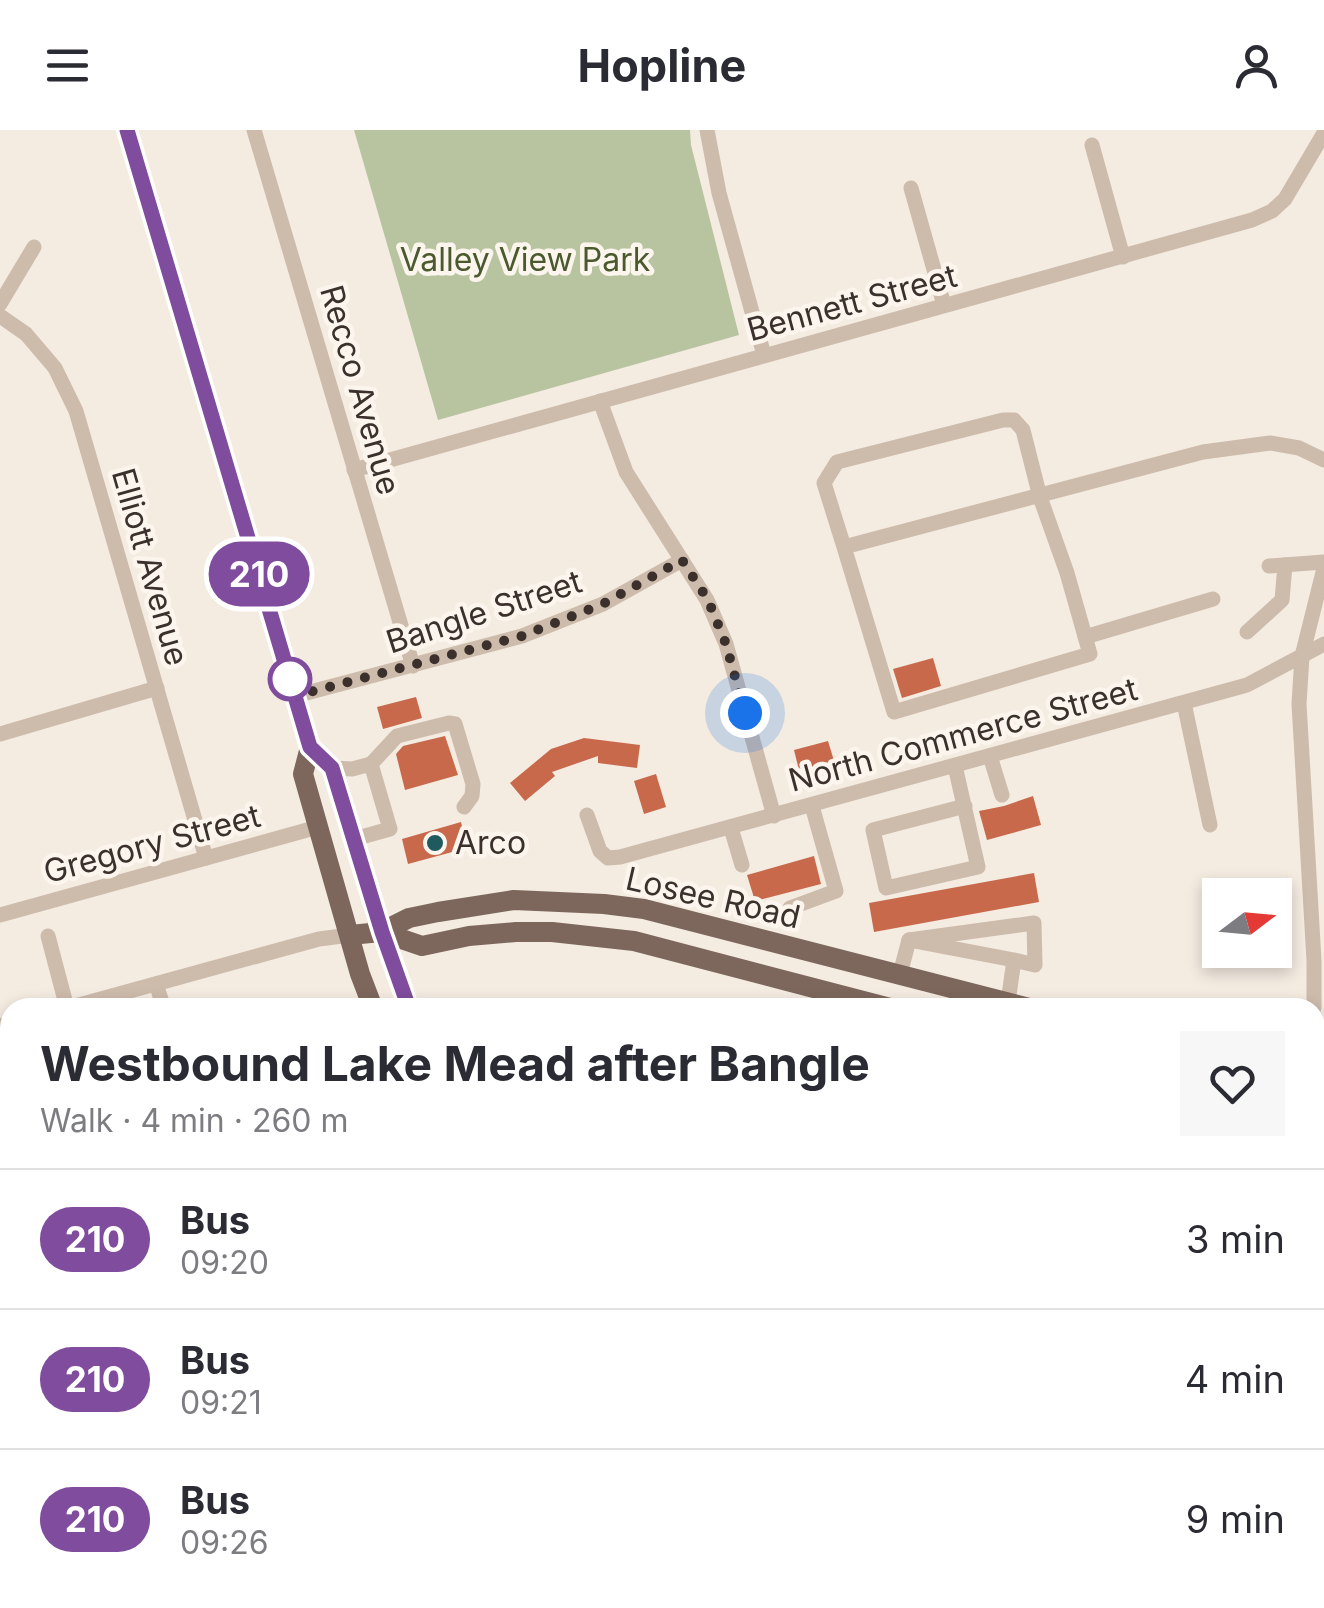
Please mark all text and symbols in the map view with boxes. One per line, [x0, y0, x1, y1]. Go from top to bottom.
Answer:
icon: menu [40, 38, 95, 93]
text: Hopline [578, 38, 746, 93]
icon: person [1229, 38, 1284, 93]
park label: Valley View Park [400, 240, 651, 279]
street label: Bennett Street [743, 256, 961, 349]
street label: Recco Avenue [312, 281, 409, 499]
street label: Elliott Avenue [104, 464, 197, 670]
line badge: 210 [202, 542, 316, 606]
text: 210 [229, 553, 289, 595]
street label: Bangle Street [381, 562, 586, 661]
unlabelled marker [269, 658, 311, 700]
street label: North Commerce Street [784, 669, 1141, 800]
your location [720, 688, 770, 738]
street label: Gregory Street [39, 796, 264, 891]
place label: Arco [455, 823, 526, 862]
marker: Arco [424, 832, 446, 854]
street label: Losee Road [622, 859, 804, 936]
north arrow [1202, 878, 1292, 968]
map controls [1202, 878, 1292, 968]
button: heart [1180, 1031, 1285, 1136]
text: Westbound Lake Mead after Bangle [40, 1034, 870, 1093]
text: Walk · 4 min · 260 m [40, 1101, 349, 1140]
text: Bus [180, 1197, 250, 1243]
text: 3 min [1186, 1216, 1285, 1262]
text: 210 [65, 1218, 125, 1260]
text: 09:20 [180, 1243, 269, 1282]
text: Bus [180, 1337, 250, 1383]
text: 4 min [1185, 1356, 1285, 1402]
text: 210 [65, 1358, 125, 1400]
text: 09:21 [180, 1383, 262, 1422]
text: Bus [180, 1477, 250, 1523]
text: 9 min [1186, 1496, 1285, 1542]
text: 210 [65, 1498, 125, 1540]
text: 09:26 [180, 1523, 269, 1562]

